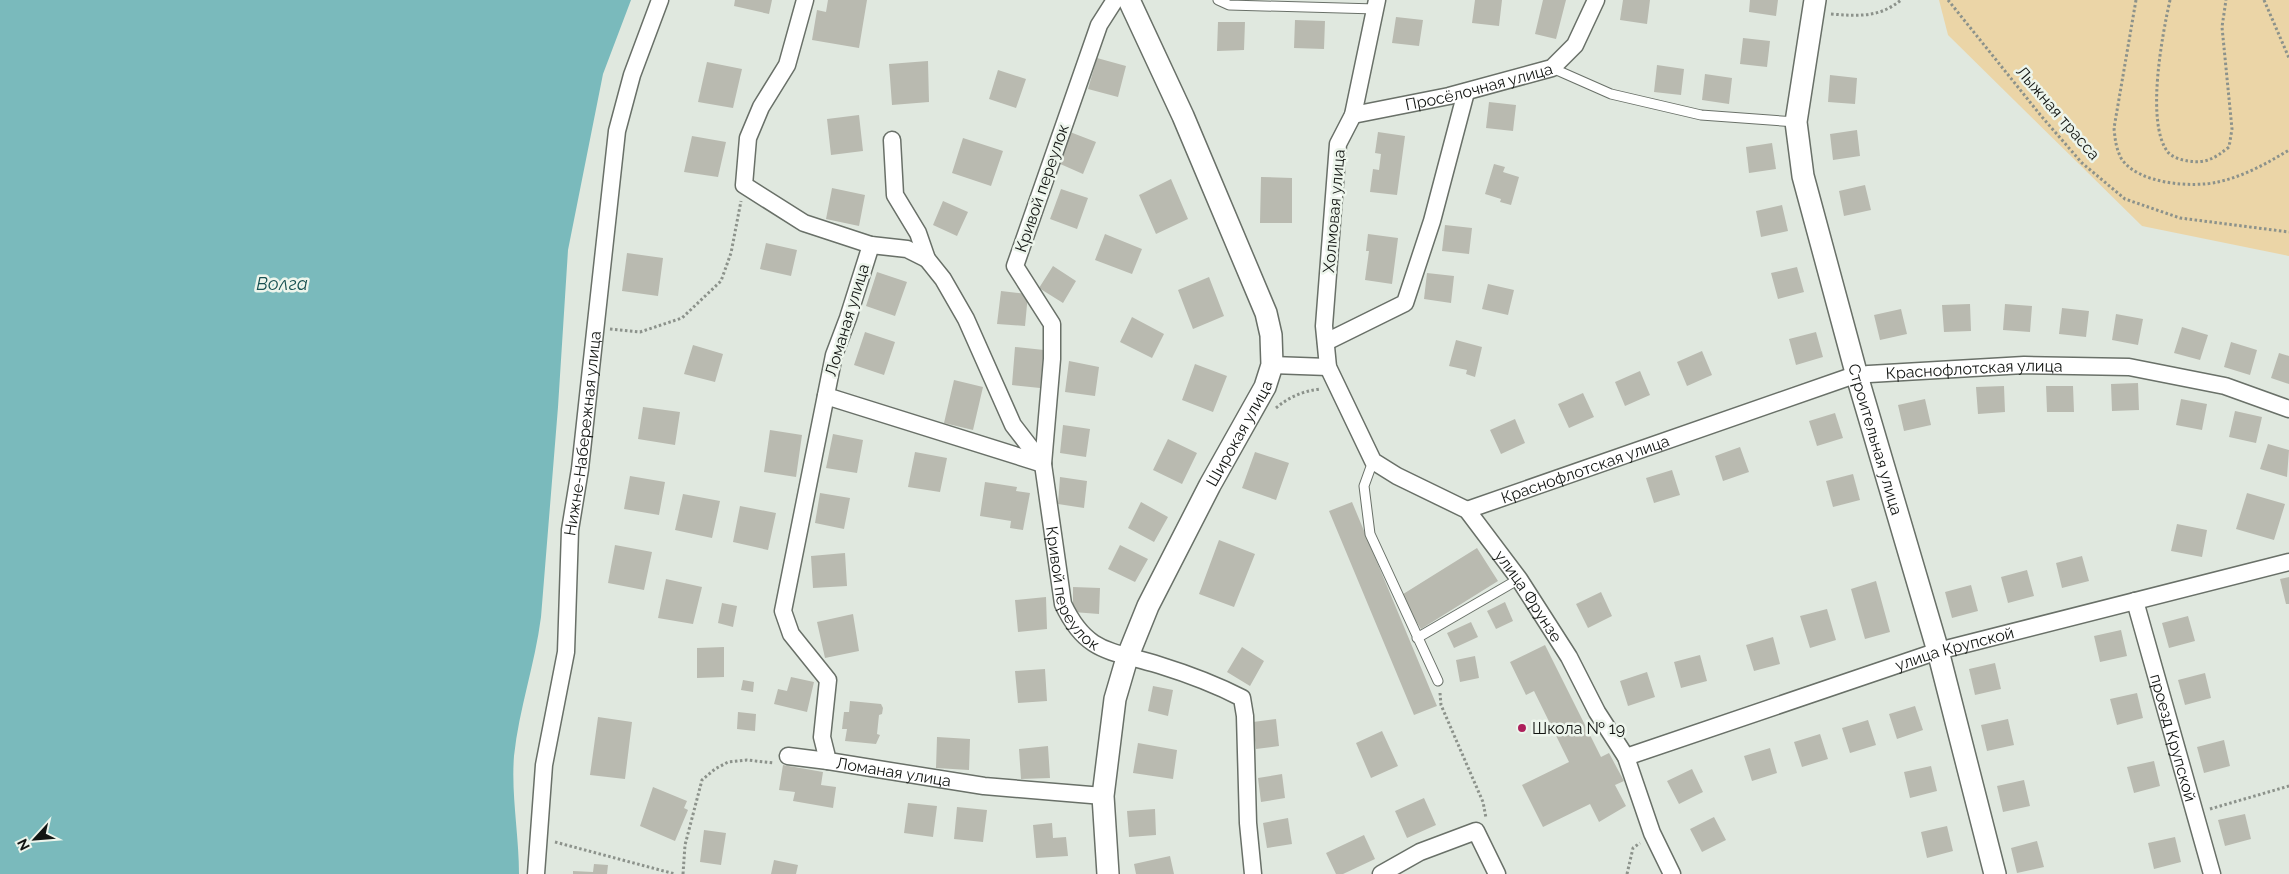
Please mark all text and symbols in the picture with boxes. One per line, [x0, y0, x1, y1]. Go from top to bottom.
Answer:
street label: Просёлочная улица [1404, 59, 1554, 114]
street label: Лыжная трасса [2012, 62, 2104, 164]
street label: Кривой переулок [1011, 121, 1073, 255]
street label: Холмовая улица [1319, 148, 1349, 274]
street label: Ломаная улица [821, 262, 873, 378]
water label: Волга [256, 273, 308, 294]
street label: Нижне-Набережная улица [560, 330, 605, 537]
street label: Краснофлотская улица [1885, 355, 2063, 383]
street label: Строительная улица [1845, 361, 1907, 517]
street label: Широкая улица [1202, 378, 1276, 490]
street label: Краснофлотская улица [1498, 431, 1672, 507]
street label: Кривой переулок [1042, 525, 1103, 654]
street label: улица Фрунзе [1491, 546, 1566, 645]
street label: улица Крупской [1892, 623, 2016, 674]
street label: проезд Крупской [2147, 672, 2201, 804]
place label: Школа № 19 [1532, 719, 1625, 738]
marker: Школа № 19 [1516, 722, 1528, 734]
street label: Ломаная улица [835, 753, 953, 790]
north arrow [10, 814, 60, 864]
text: N [14, 836, 33, 853]

